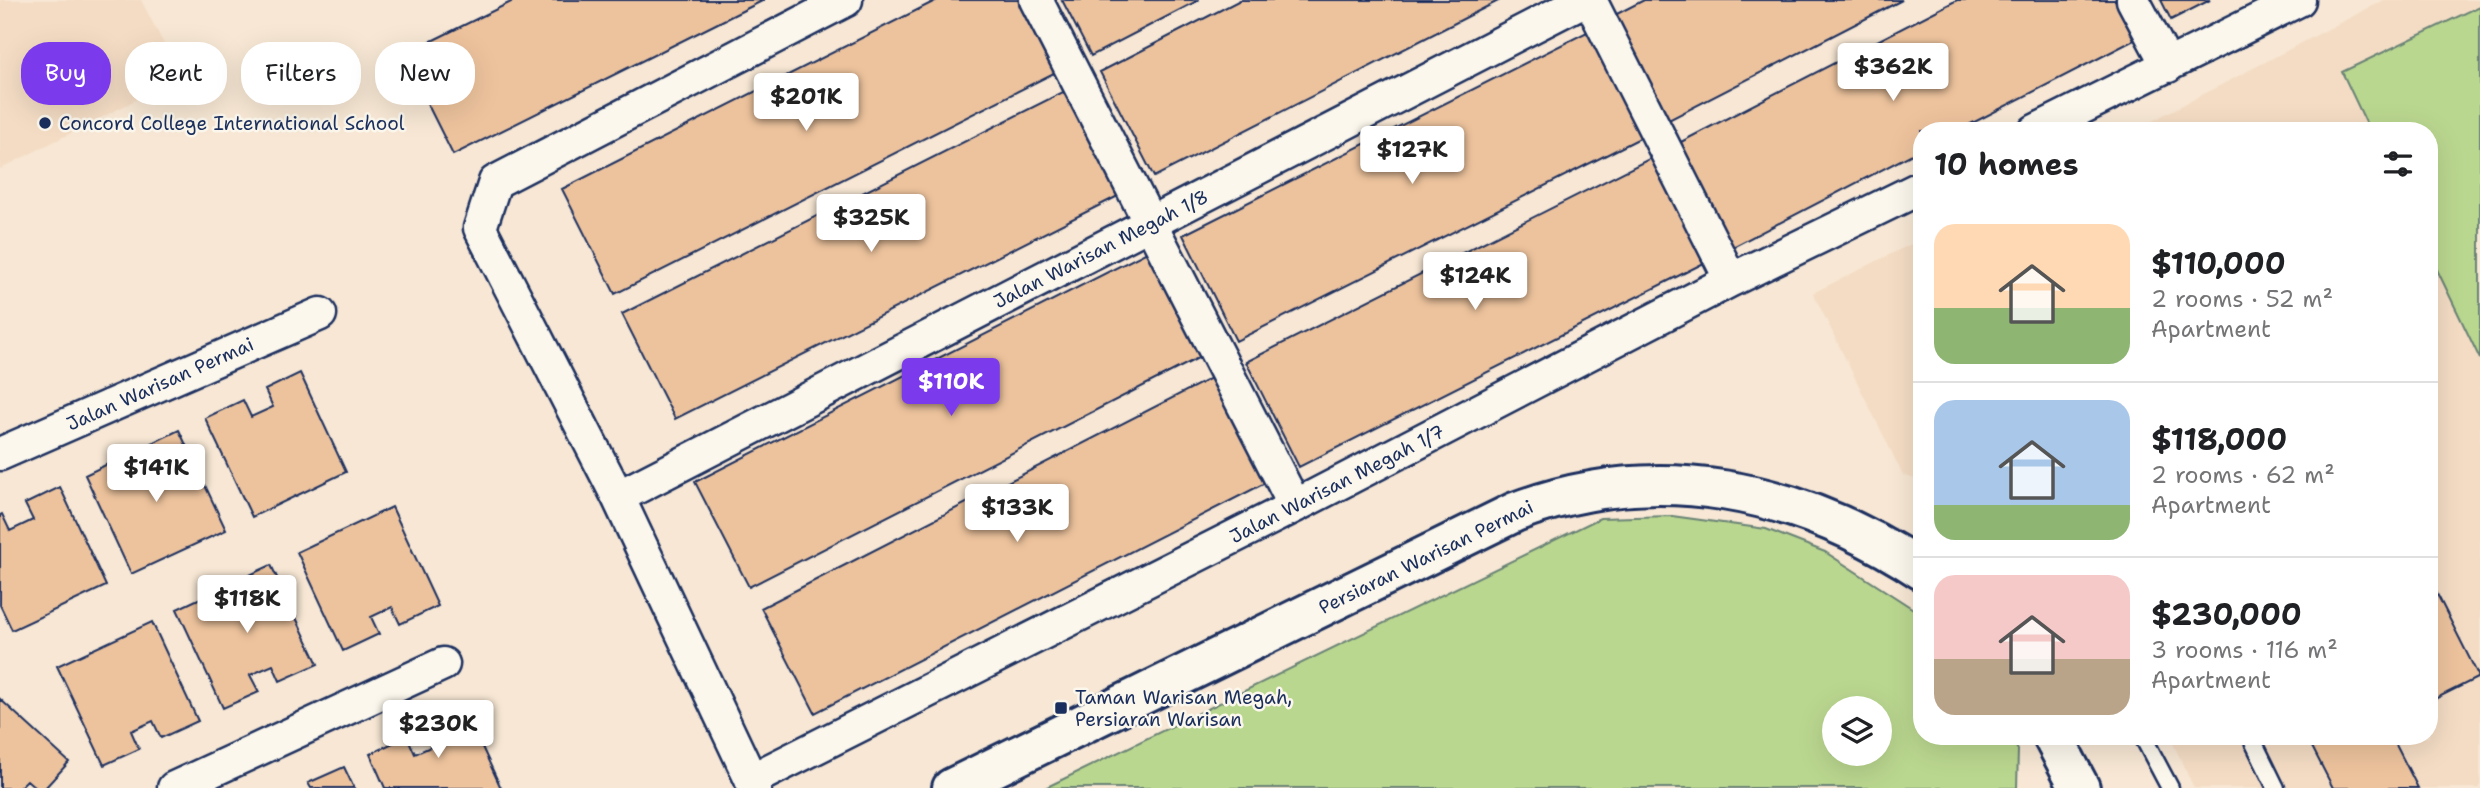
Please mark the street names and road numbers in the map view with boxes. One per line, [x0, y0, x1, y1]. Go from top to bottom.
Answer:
street label: Jalan Warisan Megah 1/8 [989, 184, 1213, 314]
street label: Jalan Warisan Permai [62, 331, 258, 437]
street label: Jalan Warisan Megah 1/7 [1225, 419, 1449, 549]
street label: Persiaran Warisan Permai [1315, 494, 1537, 620]

